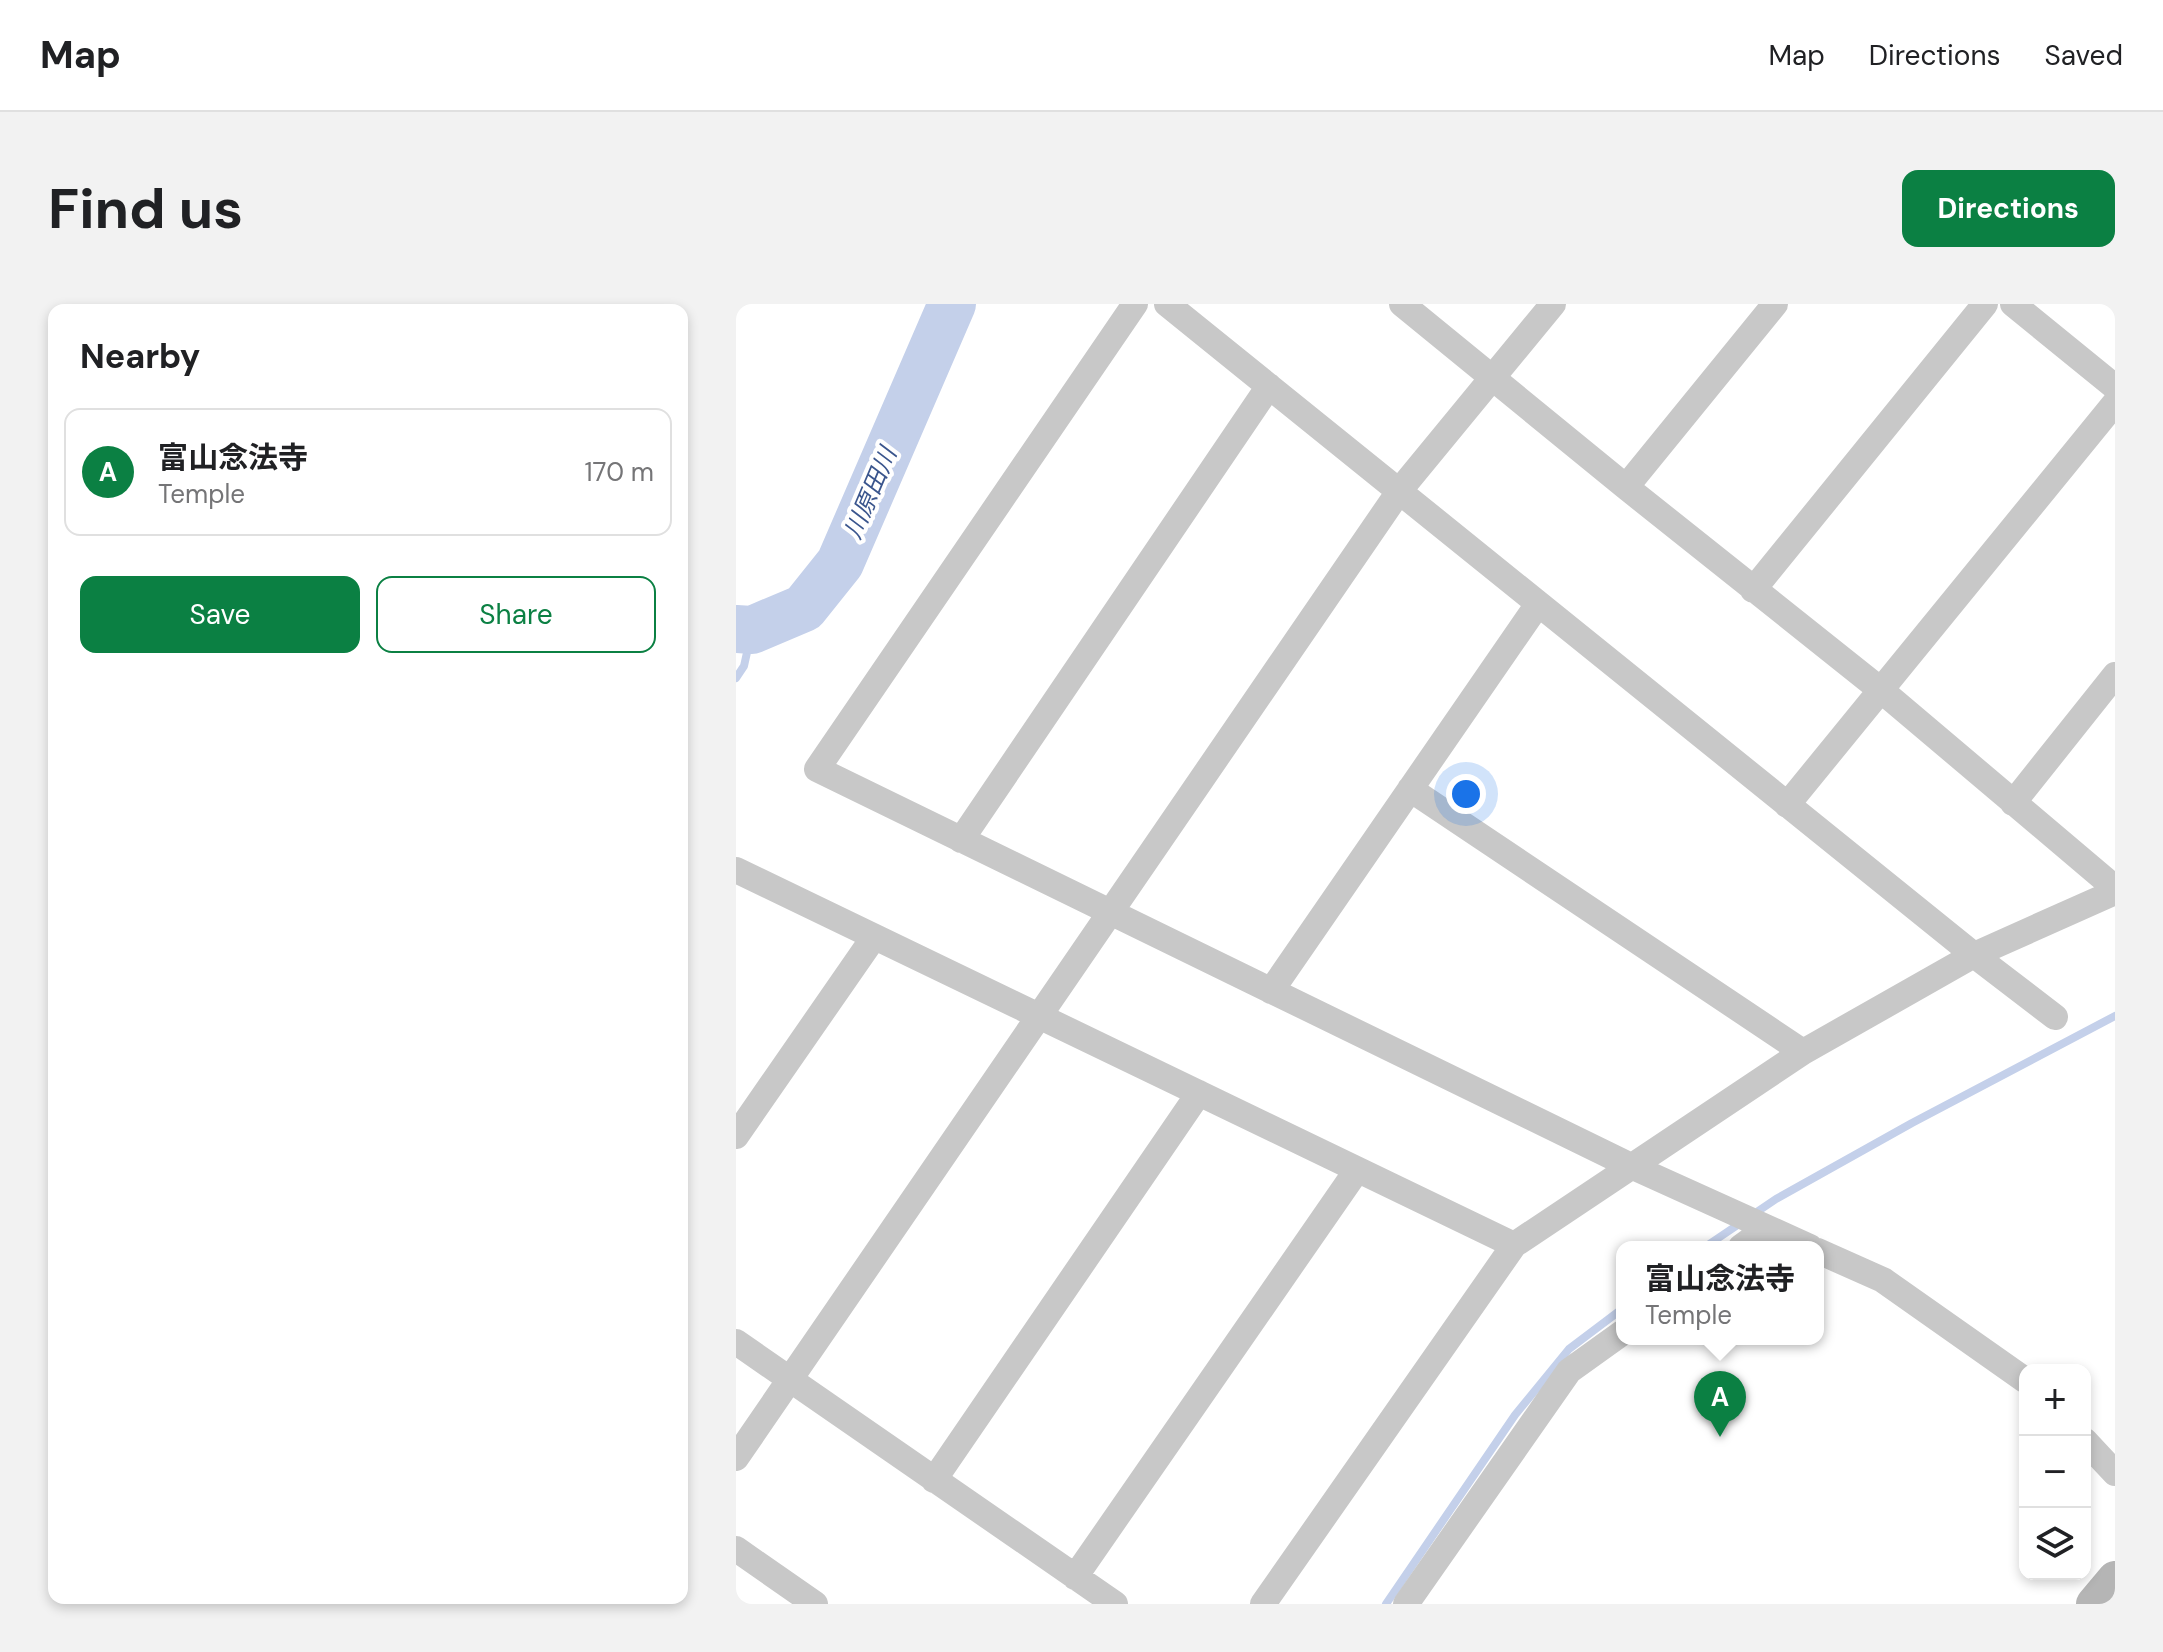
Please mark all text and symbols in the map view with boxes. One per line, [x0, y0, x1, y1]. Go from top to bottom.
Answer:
text: Map [40, 30, 121, 80]
text: Map [1768, 37, 1825, 74]
text: Directions [1869, 37, 2001, 74]
text: Saved [2045, 37, 2123, 74]
button: Directions [1902, 170, 2115, 247]
text: Find us [48, 172, 243, 245]
text: Nearby [80, 334, 200, 379]
text: 富山念法寺 [158, 438, 308, 477]
water label: 川原田川 [837, 440, 904, 543]
text: A [99, 455, 117, 489]
text: 170 m [585, 455, 654, 489]
text: Temple [158, 477, 245, 511]
button: Save [80, 576, 360, 653]
button: Share [376, 576, 656, 653]
your location [1446, 774, 1486, 814]
popup [1616, 1241, 1824, 1345]
text: 富山念法寺 [1645, 1259, 1795, 1298]
text: Temple [1645, 1298, 1732, 1332]
map controls [2019, 1364, 2091, 1580]
button: + [2019, 1364, 2091, 1436]
pin: A [1694, 1371, 1746, 1437]
button: − [2019, 1436, 2091, 1508]
button: layers [2019, 1508, 2091, 1580]

